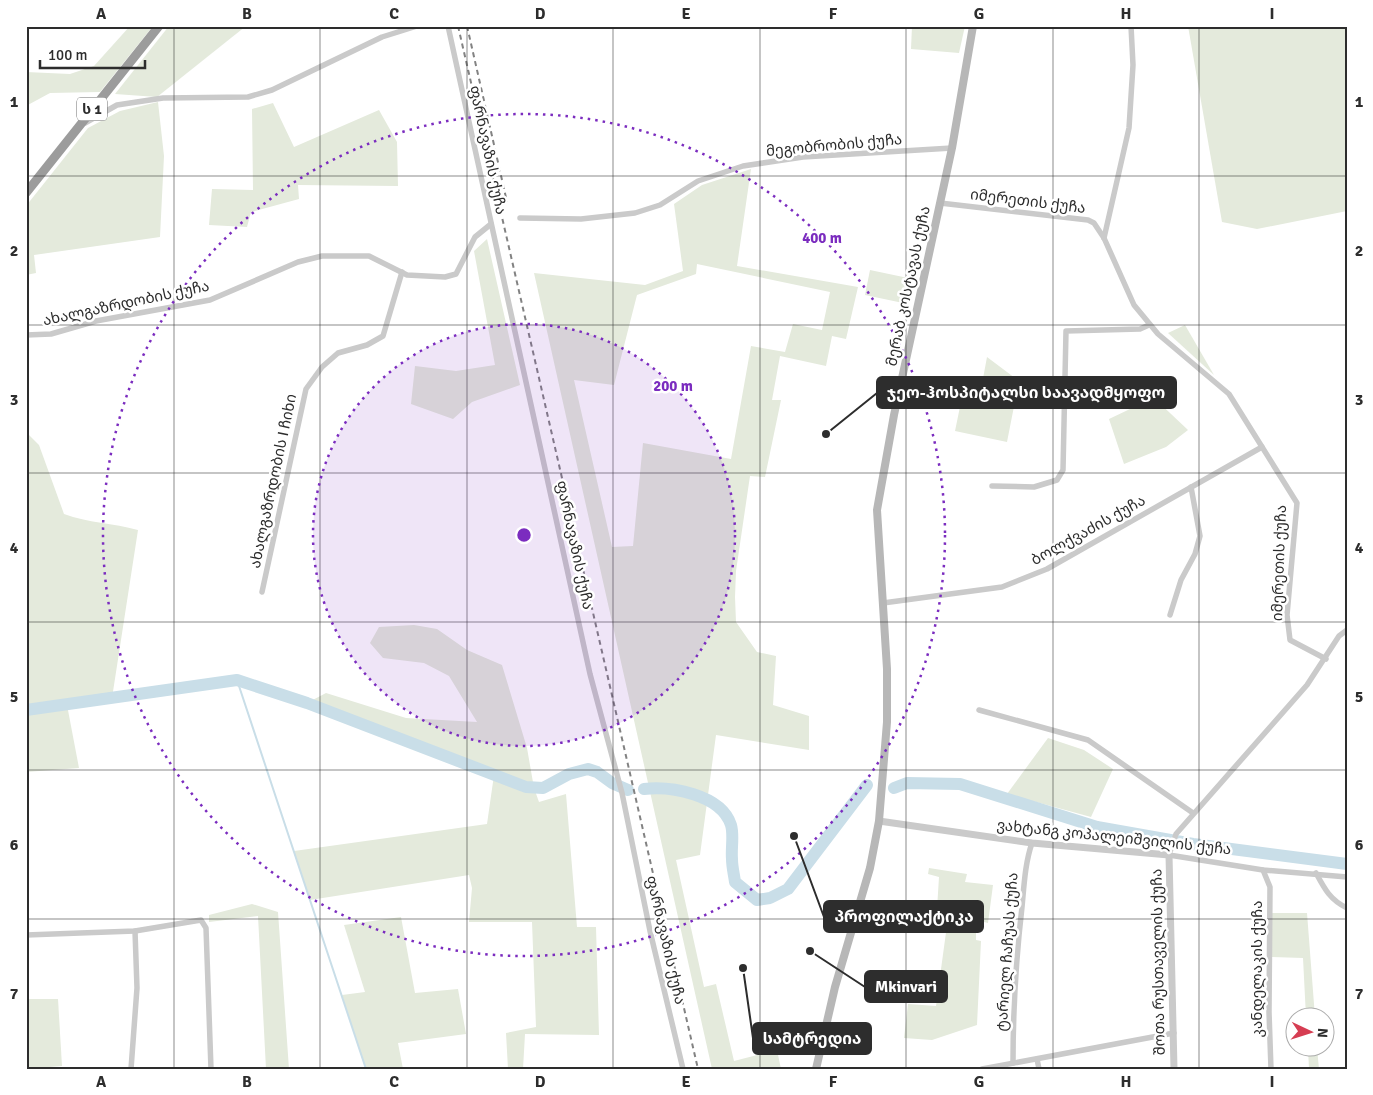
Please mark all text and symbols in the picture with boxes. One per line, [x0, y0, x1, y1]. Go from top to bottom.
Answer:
text: A [96, 4, 107, 24]
text: B [242, 4, 252, 24]
text: C [389, 4, 399, 24]
text: D [535, 4, 546, 24]
text: E [681, 4, 691, 24]
text: F [829, 4, 838, 24]
text: G [974, 4, 984, 24]
text: H [1121, 4, 1131, 24]
text: I [1269, 4, 1275, 24]
scale bar [40, 38, 145, 70]
text: 100 m [48, 46, 88, 64]
street label: ფარნავაზის ქუჩა [466, 84, 510, 216]
text: 1 [10, 92, 19, 112]
text: 1 [1355, 92, 1364, 112]
road number: ს 1 [77, 98, 107, 120]
street label: მეგობრობის ქუჩა [765, 130, 903, 160]
street label: იმერეთის ქუჩა [969, 185, 1087, 217]
street label: მერაბ კოსტავას ქუჩა [882, 204, 934, 368]
text: 400 m [802, 229, 842, 247]
text: 2 [10, 241, 18, 261]
text: 2 [1355, 241, 1363, 261]
street label: ახალგაზრდობის ქუჩა [41, 277, 211, 329]
text: 200 m [653, 377, 693, 395]
callout: ჯეო-ჰოსპიტალსი საავადმყოფო [877, 377, 1176, 408]
text: ჯეო-ჰოსპიტალსი საავადმყოფო [887, 383, 1165, 403]
text: 3 [10, 390, 18, 410]
text: 3 [1355, 390, 1363, 410]
street label: ახალგაზრდობის I ჩიხი [246, 392, 300, 570]
street label: ფარნავაზის ქუჩა [553, 479, 597, 611]
street label: ბოლქვაძის ქუჩა [1028, 491, 1148, 569]
street label: იმერეთის ქუჩა [1268, 505, 1290, 621]
centre of rings [515, 526, 533, 544]
text: 4 [10, 538, 19, 558]
text: 4 [1355, 538, 1364, 558]
text: 5 [10, 687, 18, 707]
text: 5 [1355, 687, 1363, 707]
street label: ვახტანგ კოპალეიშვილის ქუჩა [996, 816, 1232, 858]
text: 6 [10, 835, 19, 855]
text: 6 [1355, 835, 1364, 855]
street label: შოთა რუსთაველის ქუჩა [1147, 868, 1169, 1056]
street label: ტარიელ ჩაჩუას ქუჩა [992, 872, 1022, 1032]
street label: ფარნავაზის ქუჩა [642, 874, 690, 1006]
callout: პროფილაქტიკა [824, 901, 983, 932]
street label: კანდელაკის ქუჩა [1248, 901, 1266, 1037]
text: პროფილაქტიკა [834, 907, 974, 927]
callout: Mkinvari [865, 971, 947, 1002]
text: Mkinvari [875, 977, 937, 997]
text: 7 [10, 984, 19, 1004]
text: 7 [1355, 984, 1364, 1004]
north arrow [1286, 1008, 1336, 1058]
callout: სამტრედია [753, 1023, 871, 1054]
text: N [1314, 1027, 1331, 1038]
text: სამტრედია [763, 1029, 861, 1049]
text: A [96, 1072, 107, 1092]
text: B [242, 1072, 252, 1092]
text: C [389, 1072, 399, 1092]
text: D [535, 1072, 546, 1092]
text: E [681, 1072, 691, 1092]
text: F [829, 1072, 838, 1092]
text: G [974, 1072, 984, 1092]
text: H [1121, 1072, 1131, 1092]
text: I [1269, 1072, 1275, 1092]

